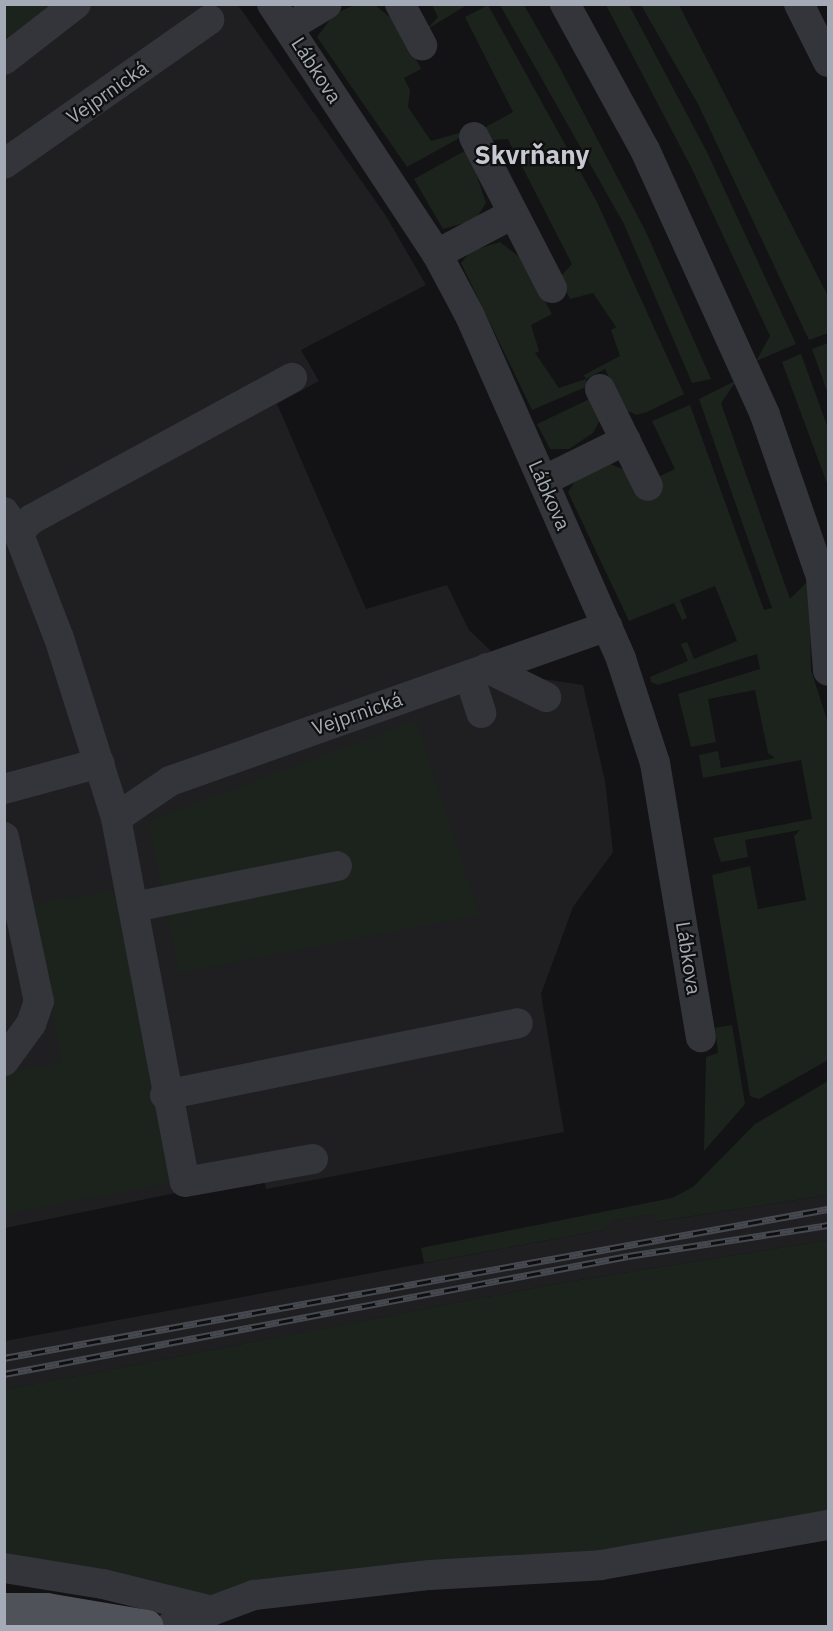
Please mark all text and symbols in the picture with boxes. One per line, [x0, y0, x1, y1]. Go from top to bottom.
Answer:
street label: Lábkova [287, 32, 347, 108]
street label: Vejprnická [62, 55, 152, 129]
district label: Skvrňany [475, 139, 589, 171]
street label: Lábkova [524, 456, 576, 534]
street label: Vejprnická [309, 686, 405, 740]
street label: Lábkova [671, 920, 707, 996]

